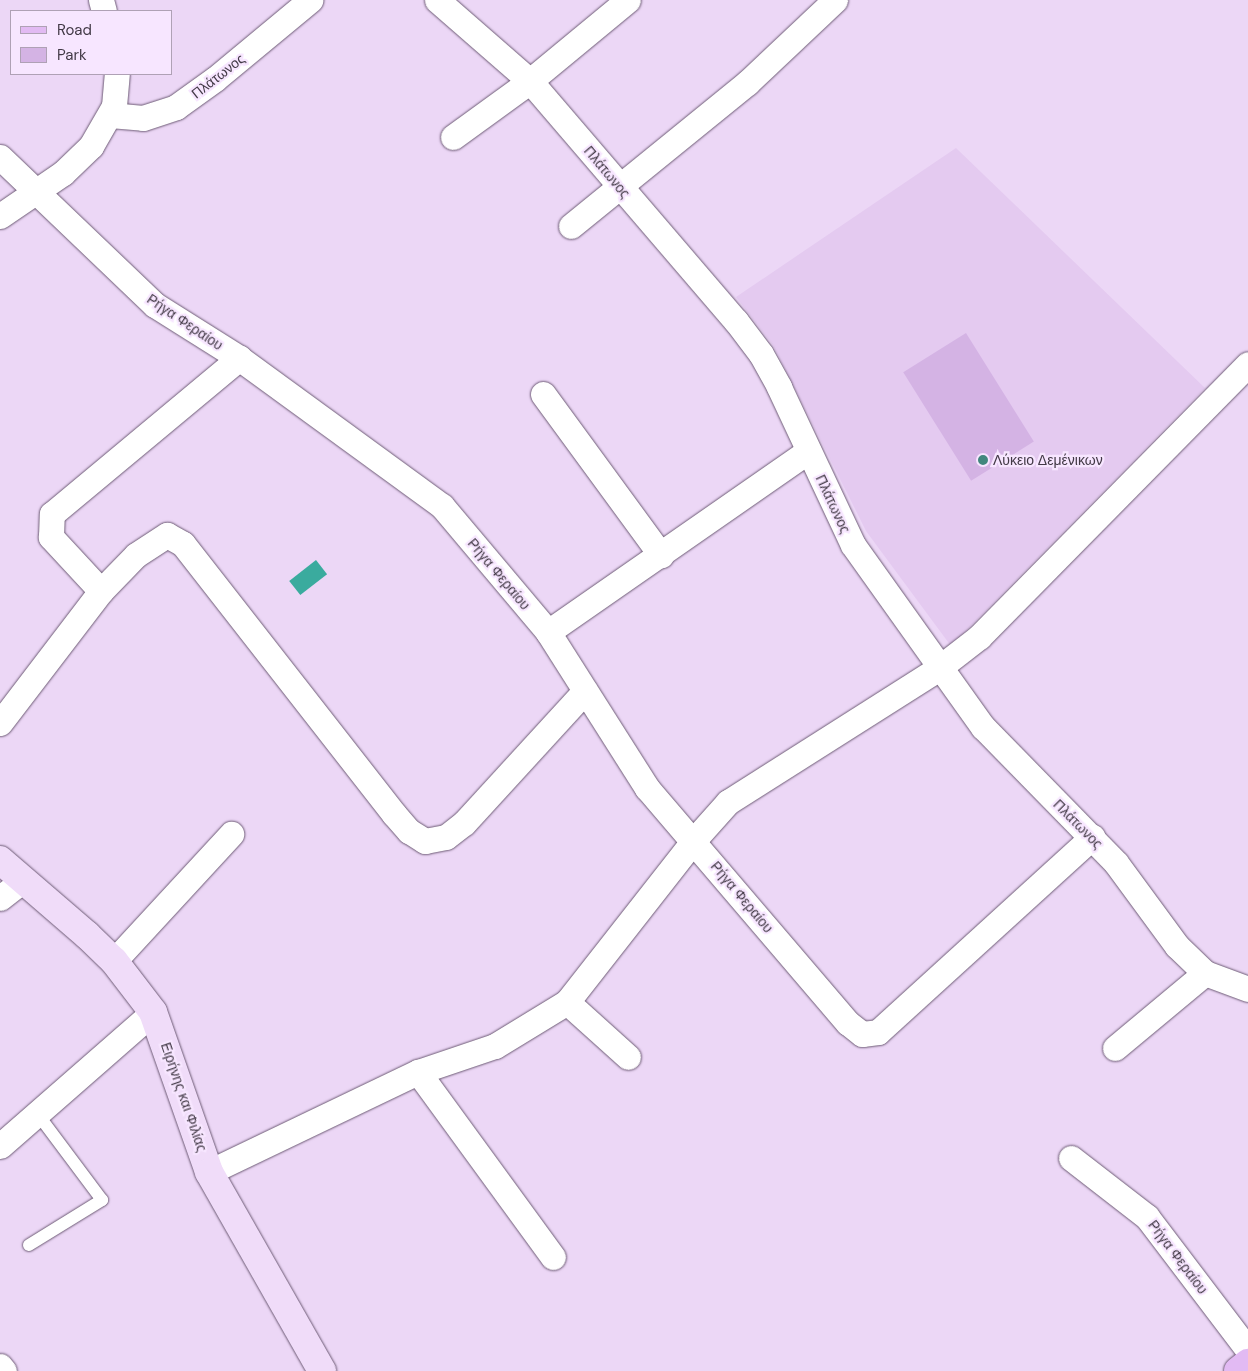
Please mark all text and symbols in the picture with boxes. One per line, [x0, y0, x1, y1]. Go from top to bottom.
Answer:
legend [10, 10, 172, 75]
text: Road [57, 20, 92, 40]
text: Park [57, 45, 87, 65]
street label: Πλάτωνος [188, 50, 248, 102]
street label: Πλάτωνος [580, 143, 634, 201]
street label: Ρήγα Φεραίου [144, 290, 226, 354]
place label: Λύκειο Δεμένικων [993, 452, 1103, 468]
marker: Λύκειο Δεμένικων [977, 454, 989, 466]
street label: Πλάτωνος [812, 472, 854, 536]
street label: Ρήγα Φεραίου [464, 535, 534, 613]
street label: Πλάτωνος [1050, 796, 1106, 852]
street label: Ρήγα Φεραίου [707, 858, 777, 936]
street label: Ειρήνης και Φιλίας [157, 1040, 211, 1154]
street label: Ρήγα Φεραίου [1145, 1217, 1211, 1297]

